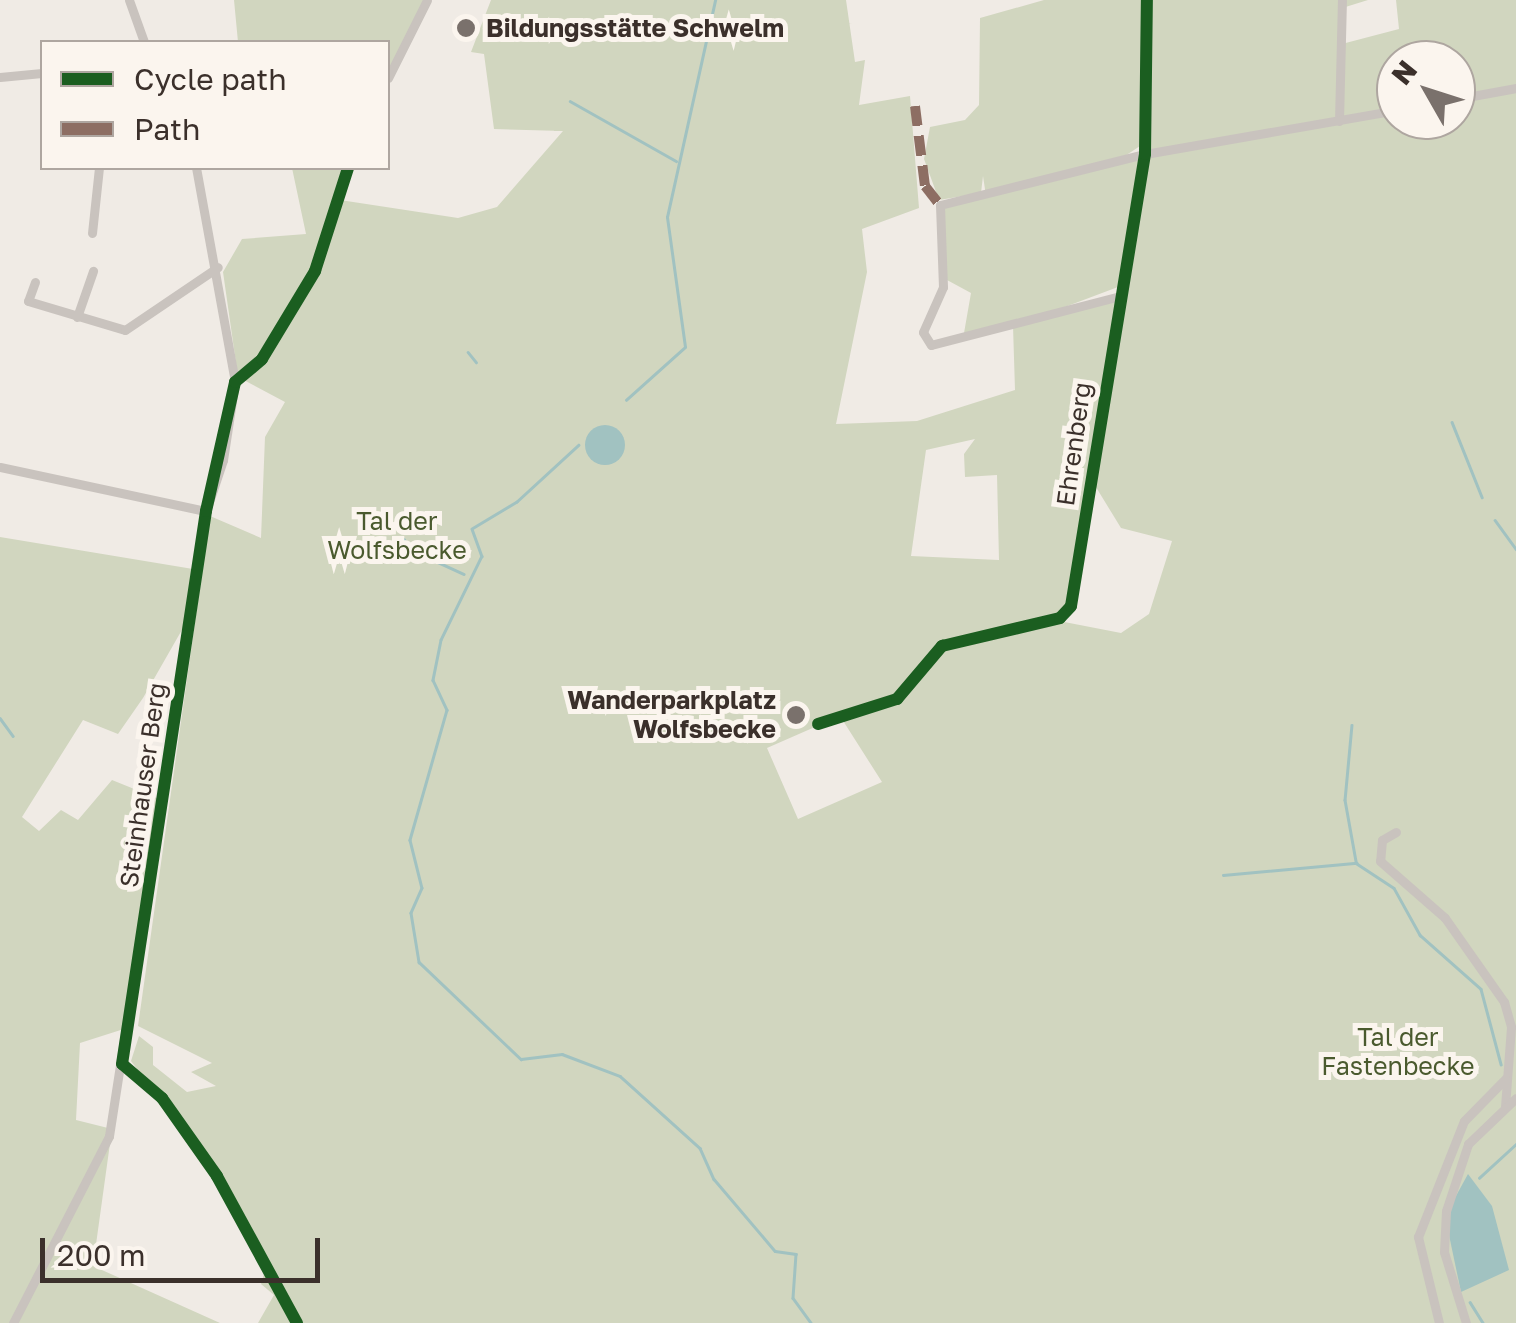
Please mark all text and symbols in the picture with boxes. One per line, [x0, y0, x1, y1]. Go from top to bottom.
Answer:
place label: Bildungsstätte Schwelm [486, 13, 784, 43]
marker: Bildungsstätte Schwelm [455, 17, 477, 39]
legend [40, 40, 390, 170]
north arrow [1376, 40, 1476, 140]
text: N [1384, 53, 1423, 91]
text: Cycle path [134, 61, 287, 97]
text: Path [134, 111, 200, 147]
street label: Ehrenberg [1050, 380, 1098, 508]
park label: Tal der Wolfsbecke [327, 507, 467, 566]
street label: Steinhauser Berg [114, 681, 172, 889]
place label: Wanderparkplatz Wolfsbecke [567, 686, 776, 745]
marker: Wanderparkplatz Wolfsbecke [785, 704, 807, 726]
park label: Tal der Fastenbecke [1321, 1023, 1475, 1082]
scale bar [45, 1218, 325, 1280]
text: 200 m [57, 1237, 146, 1273]

